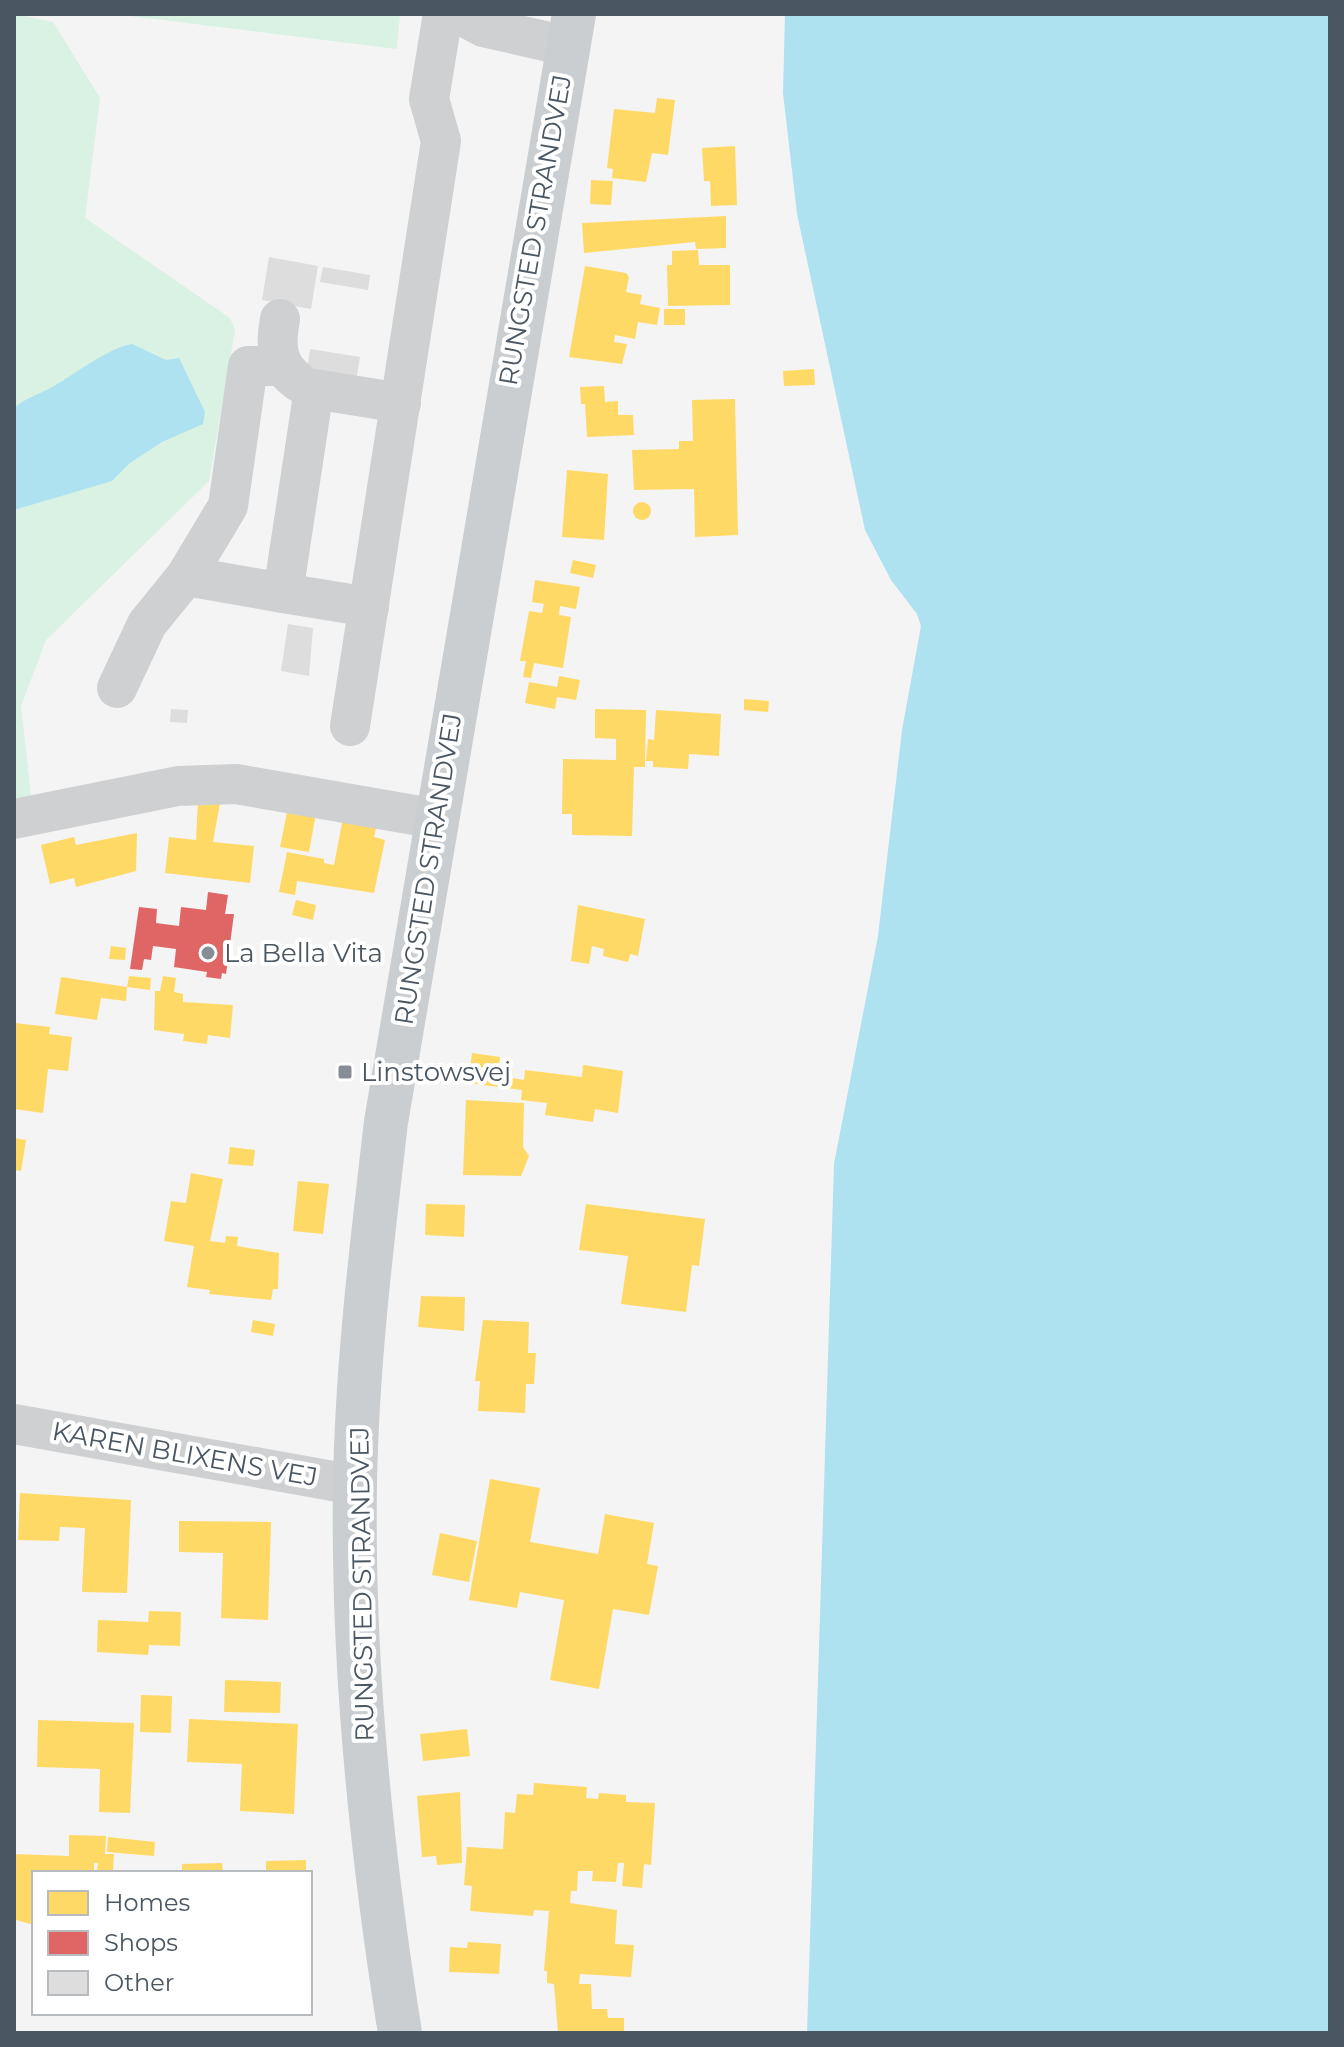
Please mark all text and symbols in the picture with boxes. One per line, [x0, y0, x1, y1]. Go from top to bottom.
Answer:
street label: RUNGSTED STRANDVEJ [492, 72, 578, 388]
street label: RUNGSTED STRANDVEJ [388, 711, 468, 1027]
place label: La Bella Vita [224, 937, 383, 969]
marker: La Bella Vita [199, 944, 217, 962]
place label: Linstowsvej [361, 1056, 511, 1088]
marker: Linstowsvej [336, 1063, 354, 1081]
street label: KAREN BLIXENS VEJ [50, 1415, 320, 1493]
street label: RUNGSTED STRANDVEJ [343, 1426, 381, 1742]
legend [32, 1871, 312, 2015]
text: Homes [104, 1888, 190, 1917]
text: Shops [104, 1928, 178, 1957]
text: Other [104, 1968, 174, 1997]

